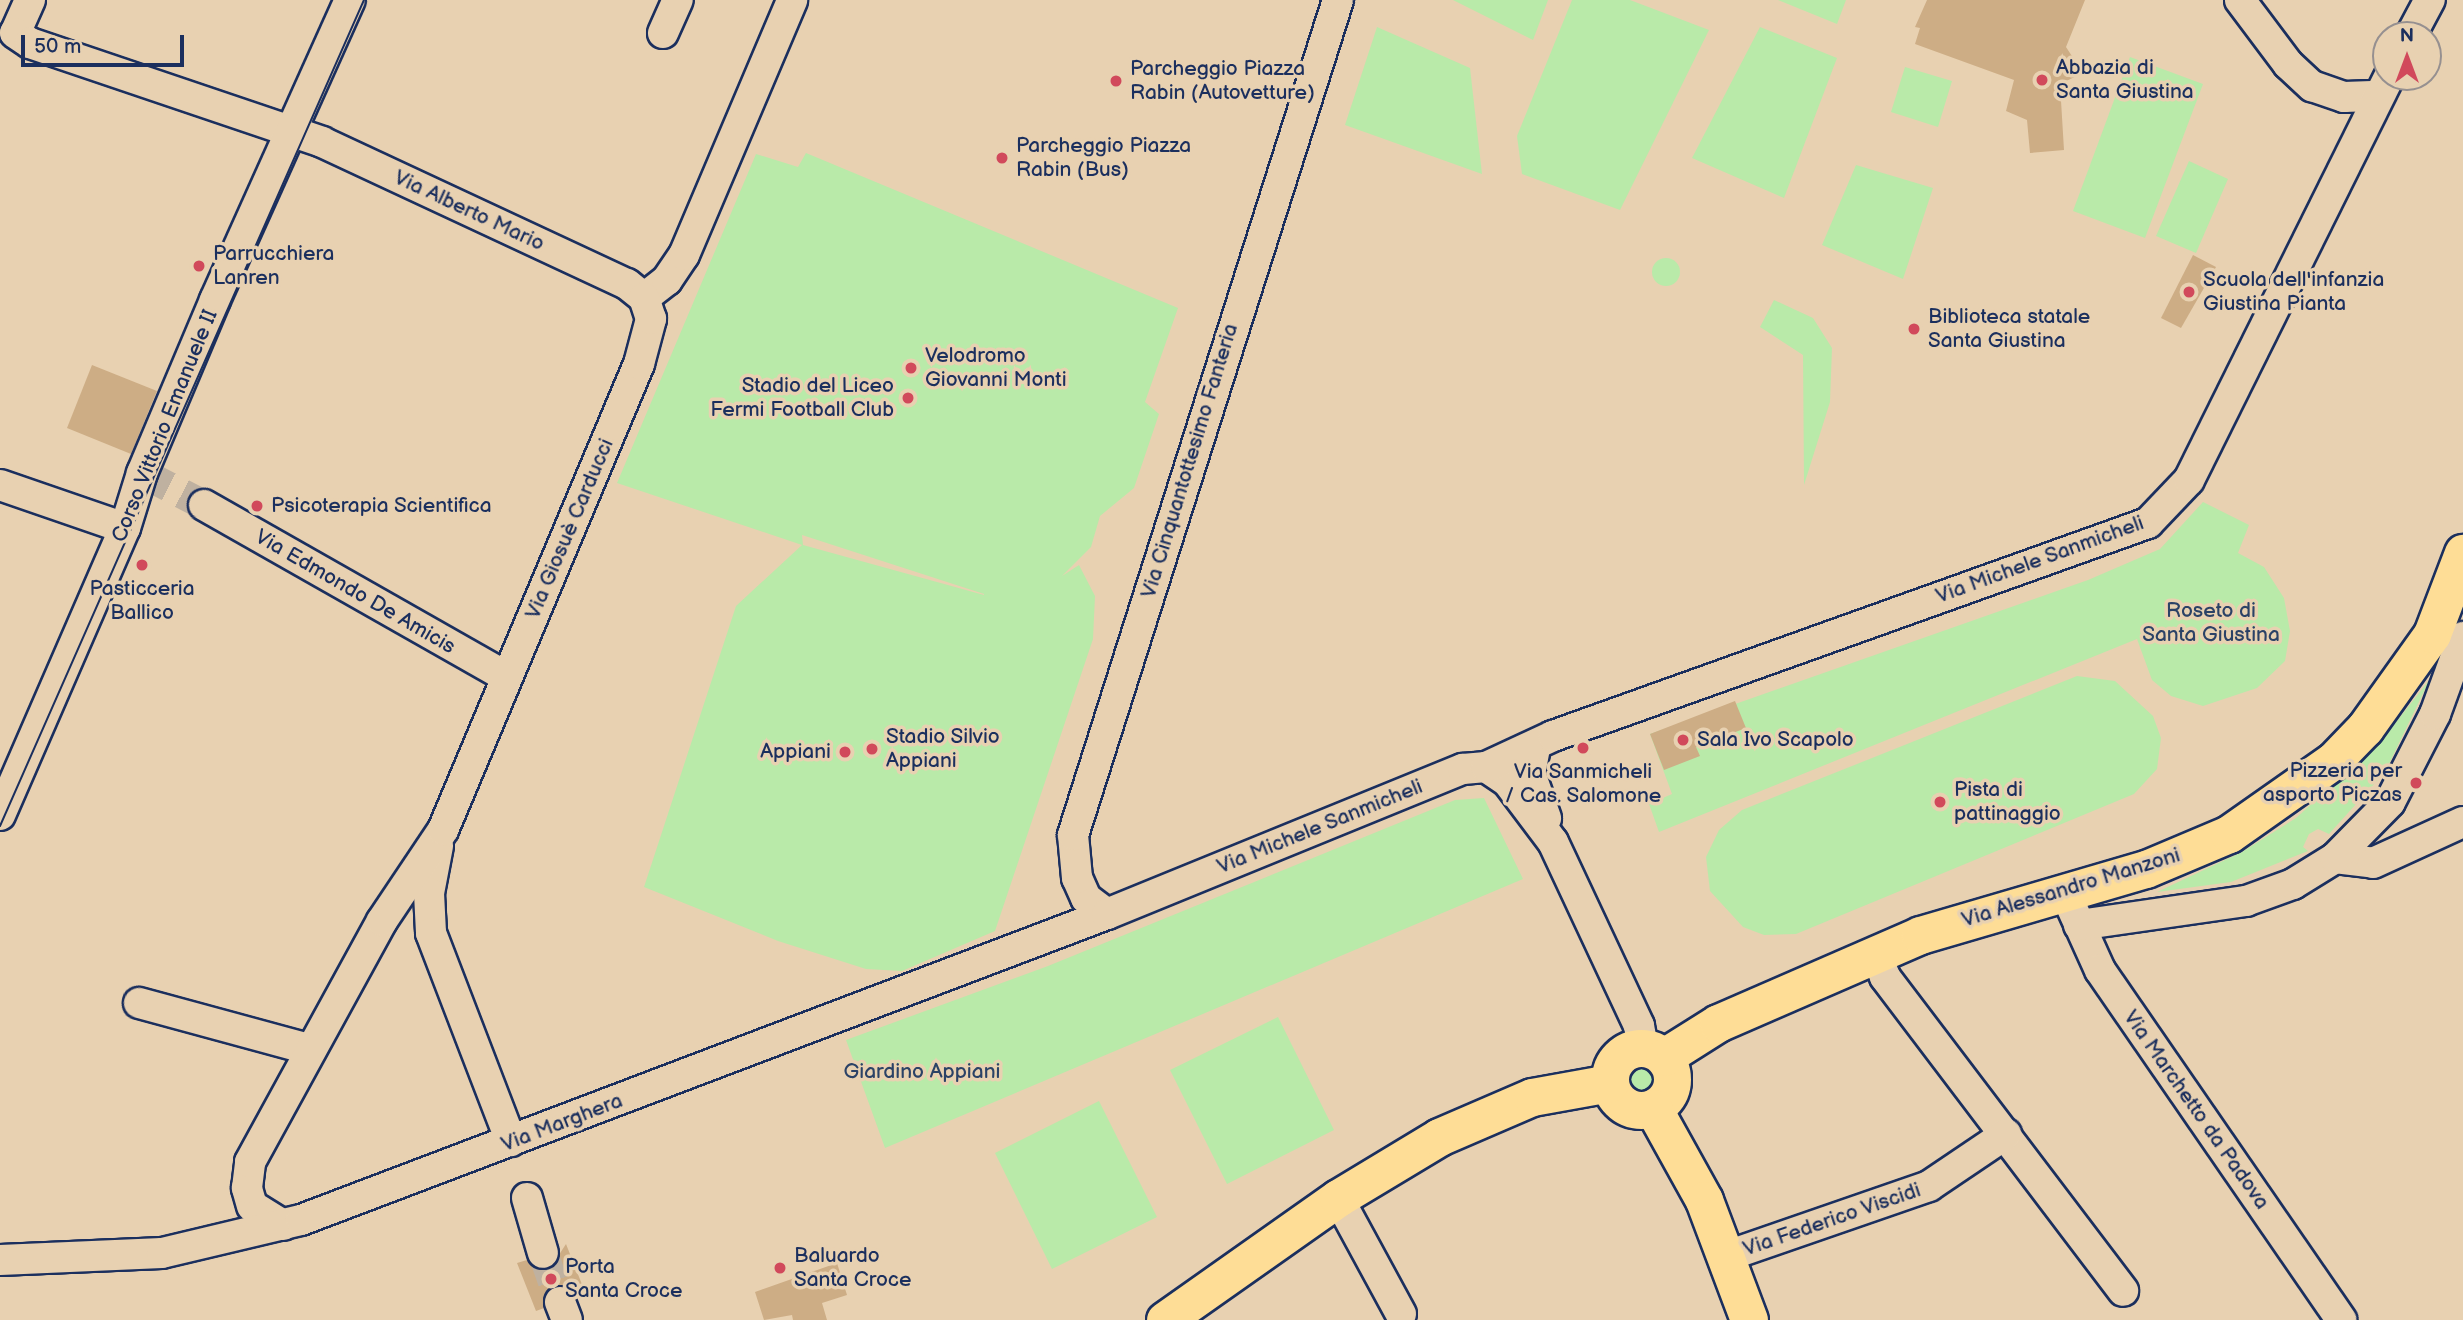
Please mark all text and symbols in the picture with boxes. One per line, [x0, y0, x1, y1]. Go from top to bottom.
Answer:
scale bar [24, 21, 187, 65]
north arrow [2372, 21, 2442, 91]
text: N [2400, 25, 2414, 48]
text: 50 m [34, 34, 81, 59]
place label: Abbazia di Santa Giustina [2056, 55, 2194, 105]
place label: Parcheggio Piazza Rabin (Autovetture) [1130, 56, 1315, 106]
marker: Abbazia di Santa Giustina [2034, 72, 2050, 88]
marker: Parcheggio Piazza Rabin (Autovetture) [1108, 73, 1124, 89]
place label: Parcheggio Piazza Rabin (Bus) [1016, 133, 1191, 183]
marker: Parcheggio Piazza Rabin (Bus) [994, 150, 1010, 166]
street label: Via Alberto Mario [390, 165, 548, 257]
place label: Parrucchiera Lanren [213, 241, 334, 291]
marker: Parrucchiera Lanren [191, 258, 207, 274]
place label: Scuola dell'infanzia Giustina Pianta [2203, 267, 2384, 317]
marker: Scuola dell'infanzia Giustina Pianta [2181, 284, 2197, 300]
place label: Biblioteca statale Santa Giustina [1928, 304, 2090, 354]
street label: Corso Vittorio Emanuele II [107, 306, 223, 546]
street label: Via Cinquantottesimo Fanteria [1136, 321, 1244, 601]
marker: Biblioteca statale Santa Giustina [1906, 321, 1922, 337]
place label: Velodromo Giovanni Monti [925, 343, 1067, 393]
marker: Velodromo Giovanni Monti [903, 360, 919, 376]
place label: Stadio del Liceo Fermi Football Club [710, 373, 894, 423]
marker: Stadio del Liceo Fermi Football Club [900, 390, 916, 406]
street label: Via Giosuè Carducci [521, 435, 619, 623]
place label: Psicoterapia Scientifica [271, 493, 492, 519]
marker: Psicoterapia Scientifica [249, 498, 265, 514]
street label: Via Michele Sanmicheli [1932, 511, 2148, 609]
street label: Via Edmondo De Amicis [250, 524, 460, 660]
marker: Pasticceria Ballico [134, 557, 150, 573]
place label: Pasticceria Ballico [89, 576, 195, 626]
park label: Roseto di Santa Giustina [2142, 598, 2280, 648]
place label: Stadio Silvio Appiani [886, 724, 1000, 774]
place label: Sala Ivo Scapolo [1697, 727, 1854, 753]
marker: Sala Ivo Scapolo [1675, 732, 1691, 748]
place label: Appiani [760, 739, 831, 765]
marker: Via Sanmicheli / Cas. Salomone [1575, 740, 1591, 756]
marker: Stadio Silvio Appiani [864, 741, 880, 757]
marker: Appiani [837, 744, 853, 760]
place label: Pizzeria per asporto Piczas [2263, 758, 2402, 808]
place label: Via Sanmicheli / Cas. Salomone [1505, 759, 1661, 809]
street label: Via Michele Sanmicheli [1213, 774, 1427, 880]
marker: Pizzeria per asporto Piczas [2408, 775, 2424, 791]
place label: Pista di pattinaggio [1954, 777, 2061, 827]
marker: Pista di pattinaggio [1932, 794, 1948, 810]
street label: Via Alessandro Manzoni [1959, 843, 2183, 933]
street label: Via Marchetto da Padova [2118, 1006, 2274, 1214]
park label: Giardino Appiani [844, 1059, 1000, 1085]
street label: Via Marghera [498, 1088, 626, 1158]
street label: Via Federico Viscidi [1740, 1178, 1924, 1262]
place label: Baluardo Santa Croce [794, 1243, 911, 1293]
place label: Porta Santa Croce [565, 1254, 682, 1304]
marker: Baluardo Santa Croce [772, 1260, 788, 1276]
marker: Porta Santa Croce [543, 1271, 559, 1287]

